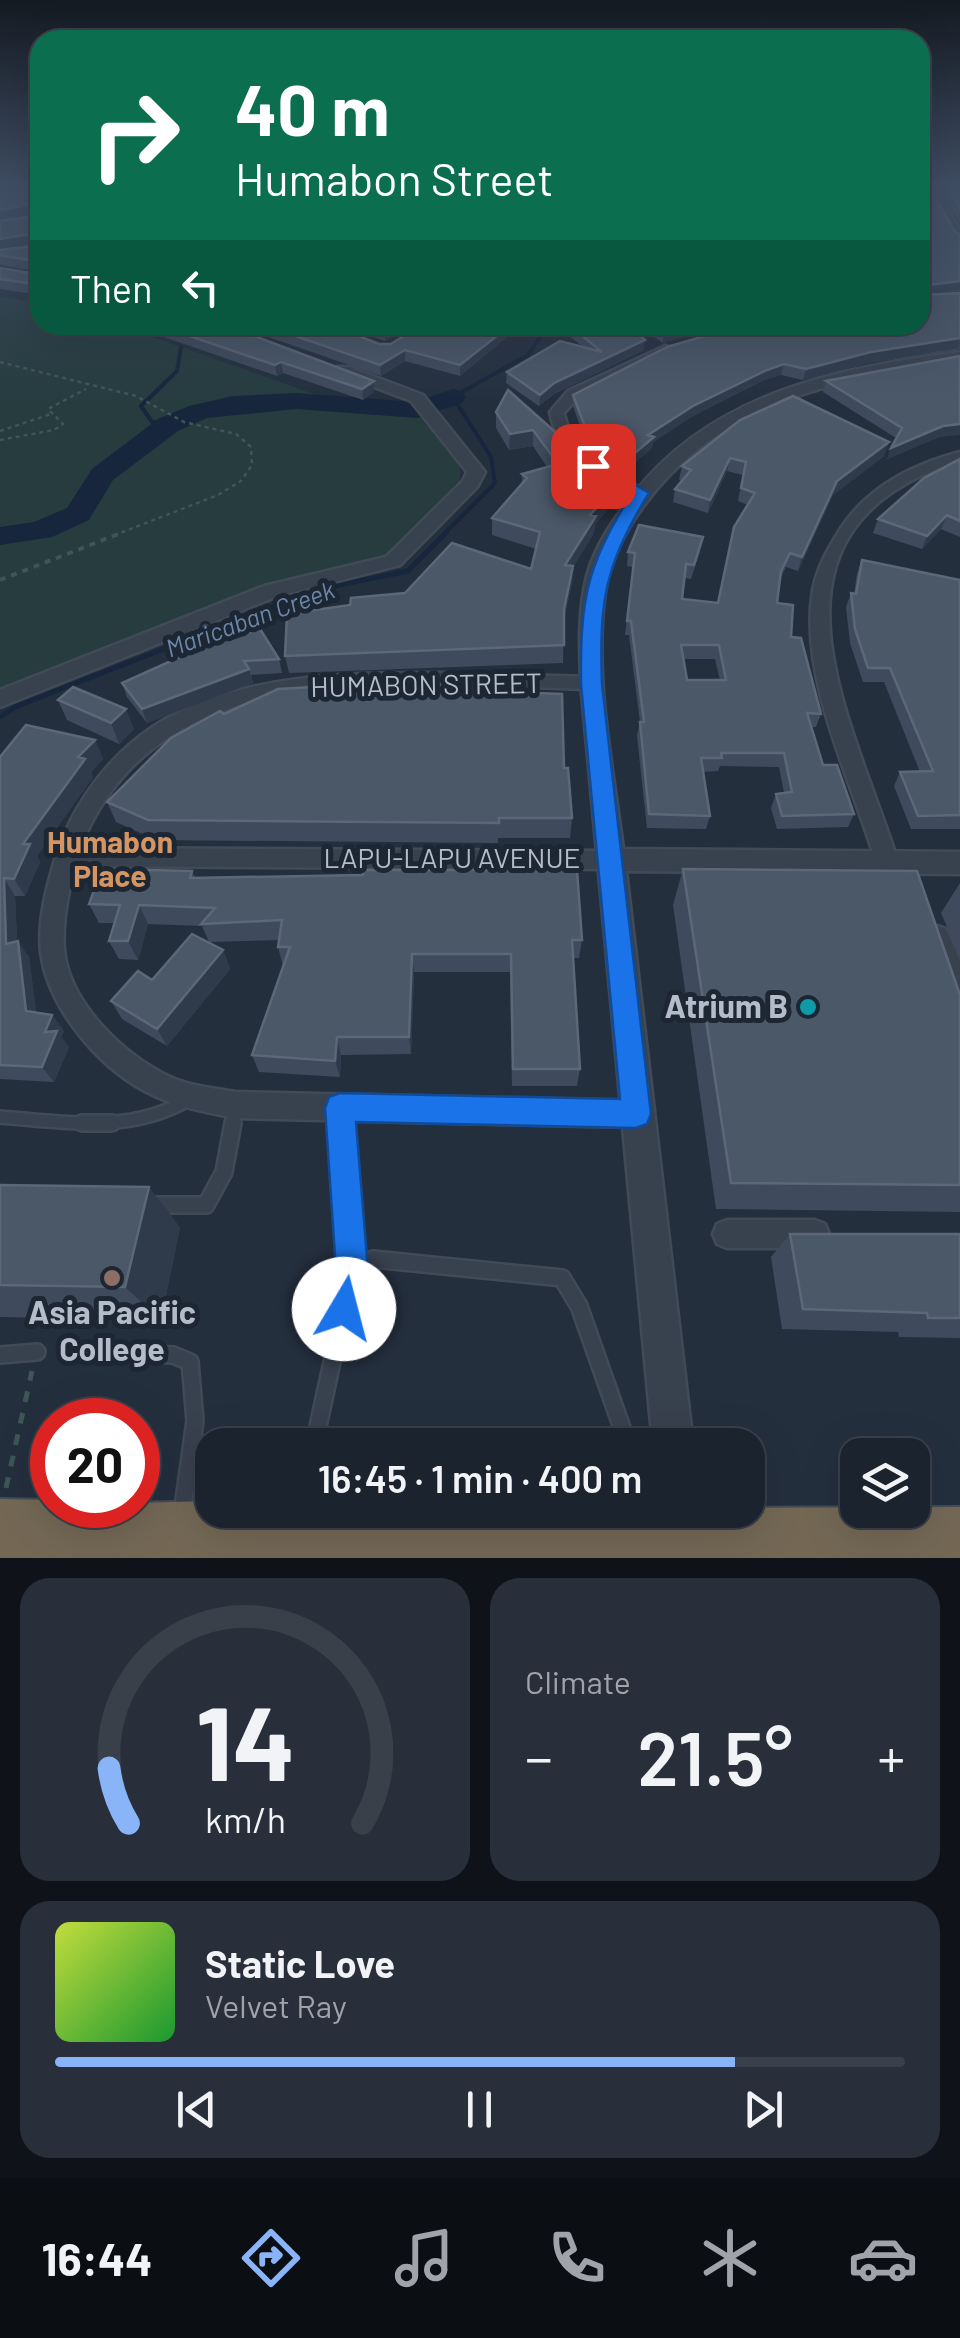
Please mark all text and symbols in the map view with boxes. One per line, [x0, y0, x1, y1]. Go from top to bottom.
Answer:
text: 40 m [235, 66, 390, 150]
icon: right [70, 70, 200, 200]
text: Humabon Street [235, 151, 554, 205]
icon: left [173, 260, 228, 315]
text: Then [70, 265, 153, 311]
pin [551, 424, 636, 509]
icon: arrive [566, 439, 621, 494]
water label: Maricaban Creek [161, 574, 338, 662]
street label: HUMABON STREET [310, 665, 542, 703]
district label: Humabon Place [47, 823, 173, 893]
street label: LAPU-LAPU AVENUE [324, 840, 580, 874]
place label: Atrium B [664, 986, 788, 1024]
marker: Atrium B [797, 996, 819, 1018]
position arrow [292, 1257, 396, 1361]
marker: Asia Pacific College [101, 1267, 123, 1289]
place label: Asia Pacific College [28, 1292, 196, 1367]
speed limit sign: 20 [30, 1398, 160, 1528]
map controls [840, 1438, 930, 1528]
button: layers [840, 1438, 930, 1528]
text: 16:45 · 1 min · 400 m [318, 1455, 642, 1501]
text: Climate [525, 1662, 631, 1700]
text: 14 [195, 1677, 295, 1802]
text: 21.5° [637, 1711, 793, 1801]
text: − [525, 1723, 553, 1789]
text: + [877, 1723, 905, 1789]
text: km/h [205, 1797, 285, 1840]
text: Static Love [205, 1940, 395, 1986]
text: Velvet Ray [205, 1986, 347, 2024]
icon: previous [169, 2082, 224, 2137]
icon: pause [452, 2082, 507, 2137]
icon: next [736, 2082, 791, 2137]
icon: directions [236, 2223, 306, 2293]
icon: music [389, 2223, 459, 2293]
icon: phone [542, 2223, 612, 2293]
icon: climate [695, 2223, 765, 2293]
icon: car [848, 2223, 918, 2293]
text: 16:44 [42, 2231, 153, 2285]

